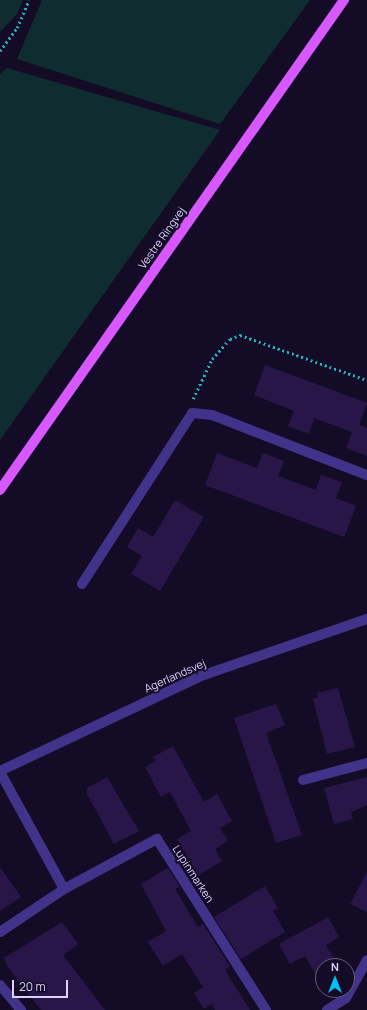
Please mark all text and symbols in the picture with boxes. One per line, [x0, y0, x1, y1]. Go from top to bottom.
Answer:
street label: Vestre Ringvej [136, 205, 188, 271]
street label: Agerlandsvej [142, 657, 208, 695]
street label: Lupinmarken [170, 843, 216, 905]
north arrow [315, 958, 355, 998]
text: N [331, 959, 339, 974]
scale bar [14, 972, 70, 998]
text: 20 m [19, 978, 46, 995]

